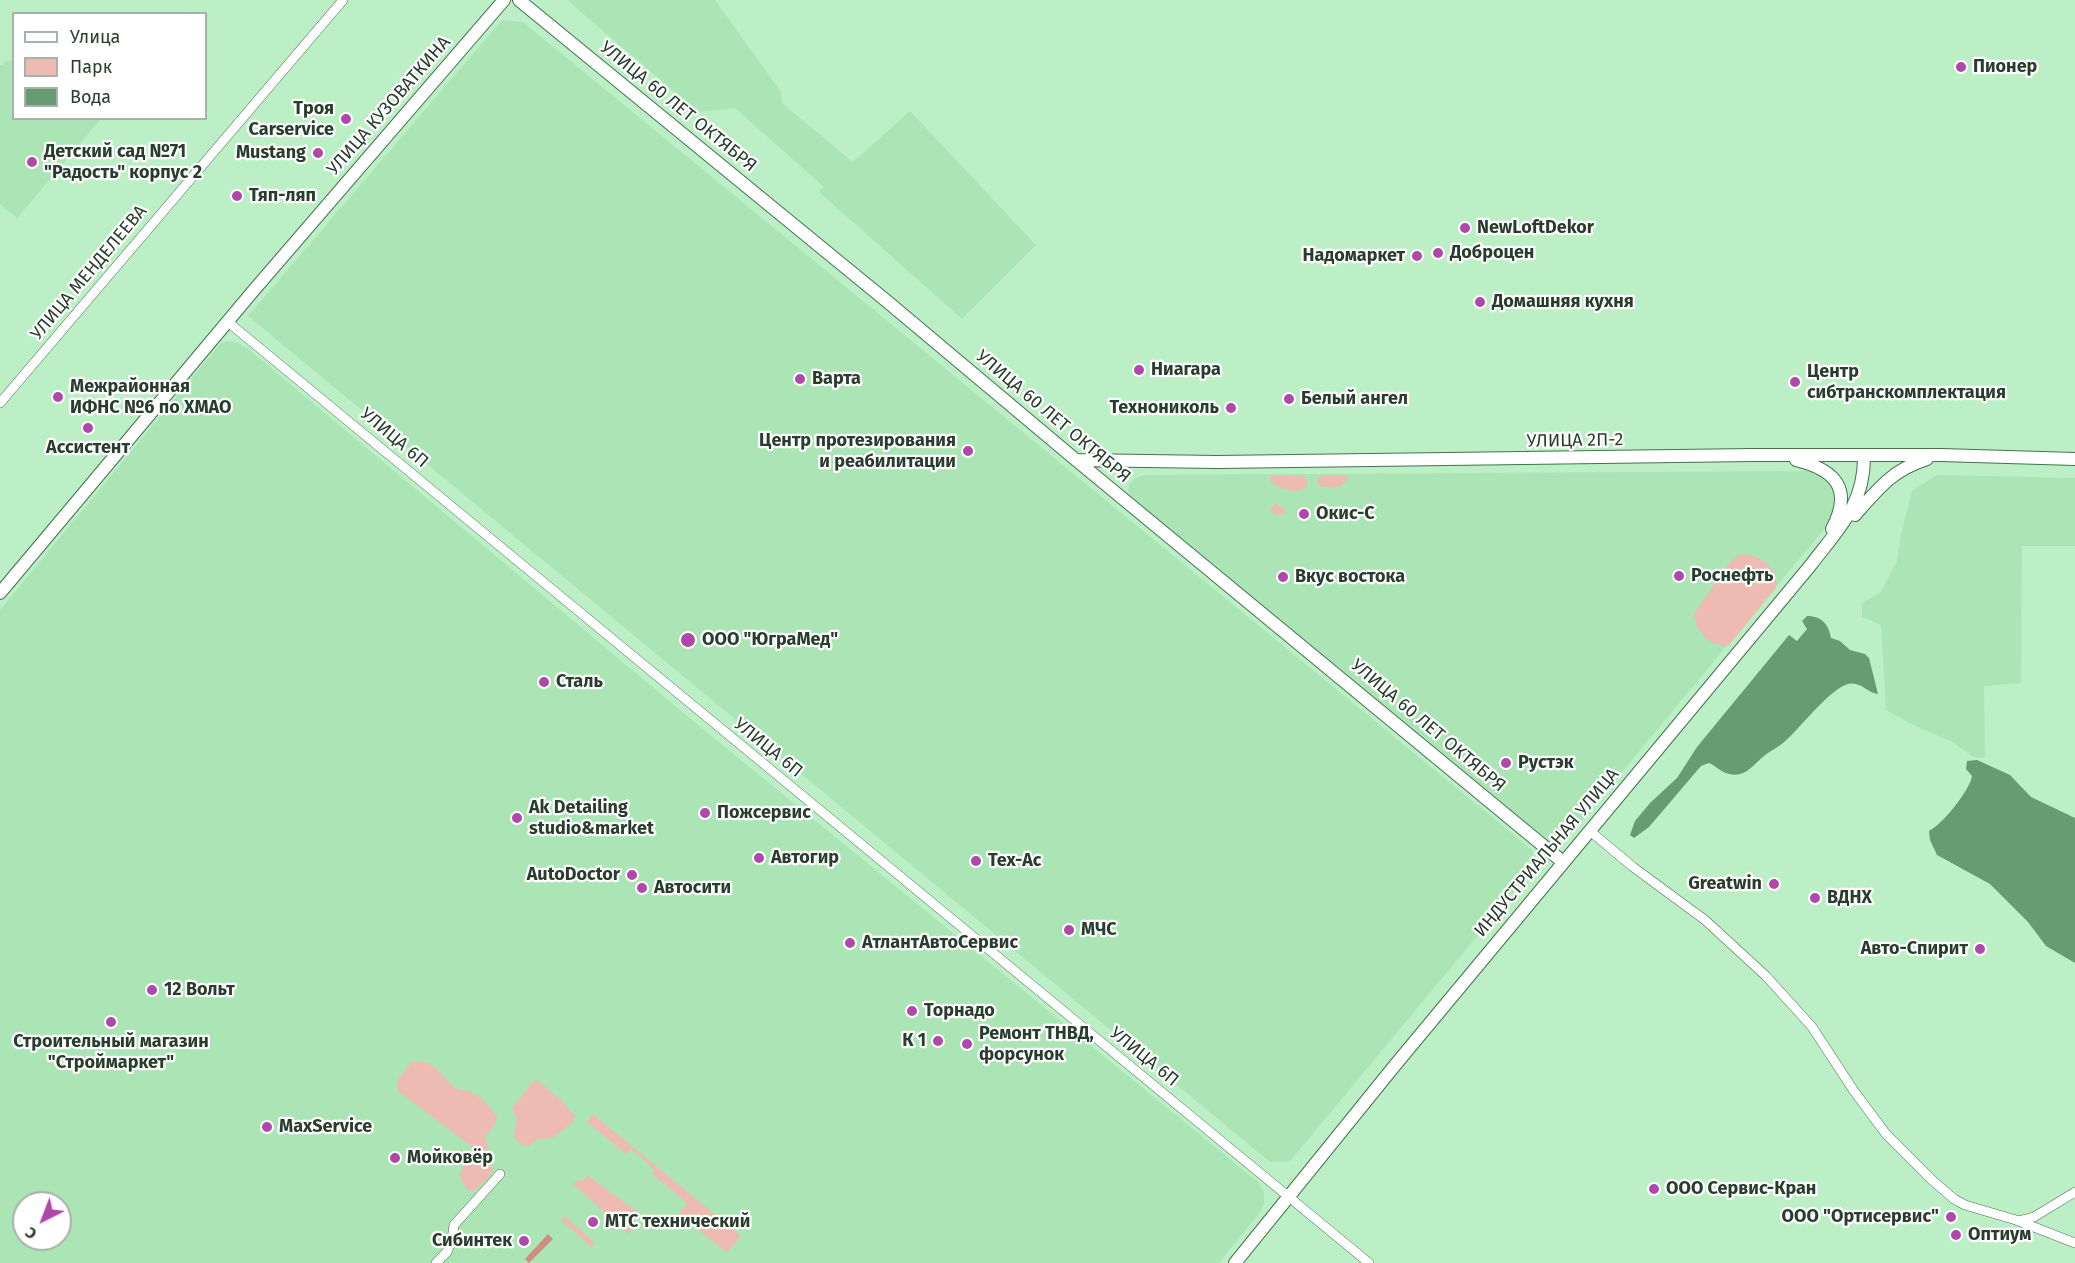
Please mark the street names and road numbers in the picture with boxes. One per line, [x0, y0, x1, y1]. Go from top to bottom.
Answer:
street label: УЛИЦА КУЗОВАТКИНА [323, 32, 455, 180]
street label: УЛИЦА 60 ЛЕТ ОКТЯБРЯ [595, 37, 761, 177]
street label: УЛИЦА МЕНДЕЛЕЕВА [26, 201, 152, 345]
street label: УЛИЦА 60 ЛЕТ ОКТЯБРЯ [971, 346, 1135, 488]
street label: УЛИЦА 6П [356, 403, 432, 473]
street label: УЛИЦА 2П-2 [1526, 429, 1624, 453]
street label: УЛИЦА 60 ЛЕТ ОКТЯБРЯ [1346, 655, 1510, 797]
street label: УЛИЦА 6П [729, 714, 807, 782]
street label: ИНДУСТРИАЛЬНАЯ УЛИЦА [1470, 764, 1624, 942]
street label: УЛИЦА 6П [1105, 1023, 1183, 1091]

